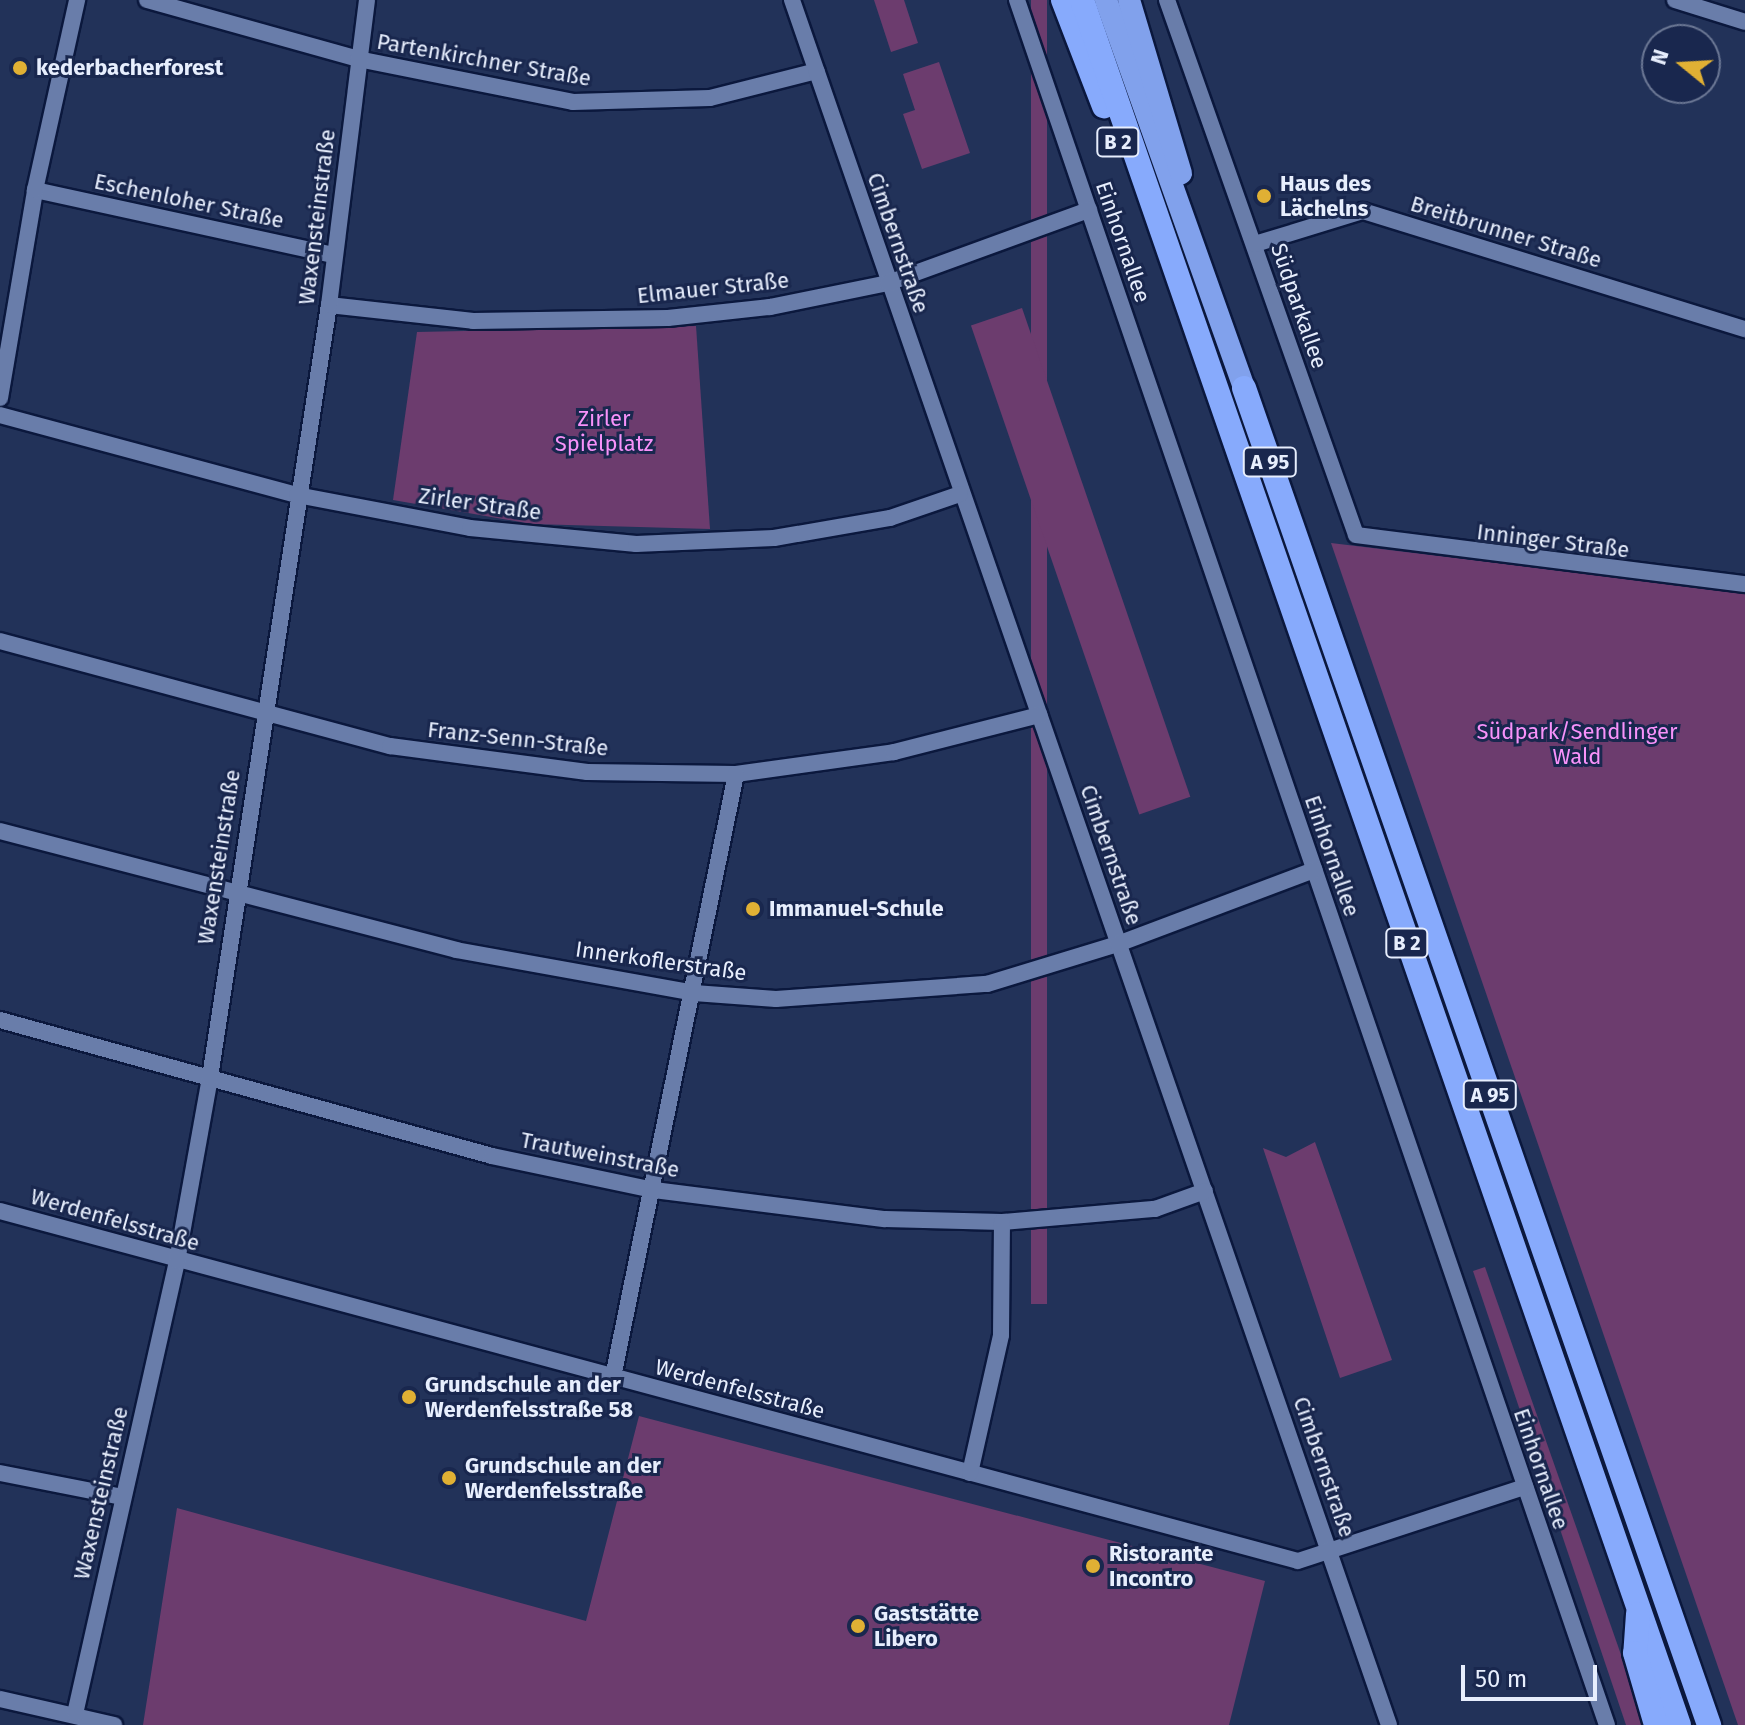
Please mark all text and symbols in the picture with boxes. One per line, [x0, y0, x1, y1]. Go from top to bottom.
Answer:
north arrow [1641, 24, 1721, 104]
street label: Partenkirchner Straße [375, 28, 593, 92]
text: N [1645, 46, 1675, 68]
place label: kederbacherforest [36, 55, 223, 81]
marker: kederbacherforest [11, 59, 29, 77]
road number: B 2 [1096, 126, 1140, 158]
street label: Waxensteinstraße [293, 128, 341, 306]
street label: Eschenloher Straße [92, 168, 286, 234]
street label: Cimbernstraße [862, 169, 934, 317]
place label: Haus des Lächelns [1280, 170, 1371, 222]
street label: Einhornallee [1090, 178, 1156, 306]
marker: Haus des Lächelns [1255, 187, 1273, 205]
street label: Breitbrunner Straße [1407, 190, 1605, 274]
street label: Südparkallee [1265, 240, 1333, 372]
street label: Elmauer Straße [636, 267, 790, 309]
park label: Zirler Spielplatz [555, 405, 653, 456]
road number: A 95 [1242, 446, 1298, 478]
street label: Zirler Straße [417, 482, 543, 526]
street label: Inninger Straße [1475, 519, 1631, 563]
street label: Franz-Senn-Straße [426, 716, 610, 762]
park label: Südpark/Sendlinger Wald [1476, 718, 1678, 770]
street label: Waxensteinstraße [192, 768, 246, 946]
street label: Cimbernstraße [1075, 781, 1147, 929]
street label: Einhornallee [1299, 792, 1365, 920]
place label: Immanuel-Schule [769, 896, 944, 922]
marker: Immanuel-Schule [744, 900, 762, 918]
road number: B 2 [1385, 927, 1429, 959]
street label: Innerkoflerstraße [574, 936, 748, 986]
road number: A 95 [1462, 1079, 1518, 1111]
street label: Trautweinstraße [518, 1127, 682, 1183]
street label: Werdenfelsstraße [28, 1183, 202, 1257]
street label: Werdenfelsstraße [652, 1354, 828, 1424]
place label: Grundschule an der Werdenfelsstraße 58 [425, 1371, 633, 1422]
marker: Grundschule an der Werdenfelsstraße 58 [400, 1388, 418, 1406]
street label: Cimbernstraße [1288, 1393, 1360, 1541]
street label: Waxensteinstraße [68, 1404, 134, 1582]
street label: Einhornallee [1508, 1405, 1574, 1533]
place label: Grundschule an der Werdenfelsstraße [465, 1452, 661, 1504]
marker: Grundschule an der Werdenfelsstraße [440, 1469, 458, 1487]
place label: Ristorante Incontro [1109, 1540, 1213, 1592]
marker: Ristorante Incontro [1084, 1557, 1102, 1575]
place label: Gaststätte Libero [874, 1600, 979, 1652]
marker: Gaststätte Libero [849, 1617, 867, 1635]
scale bar [1465, 1649, 1601, 1699]
text: 50 m [1475, 1665, 1527, 1693]

